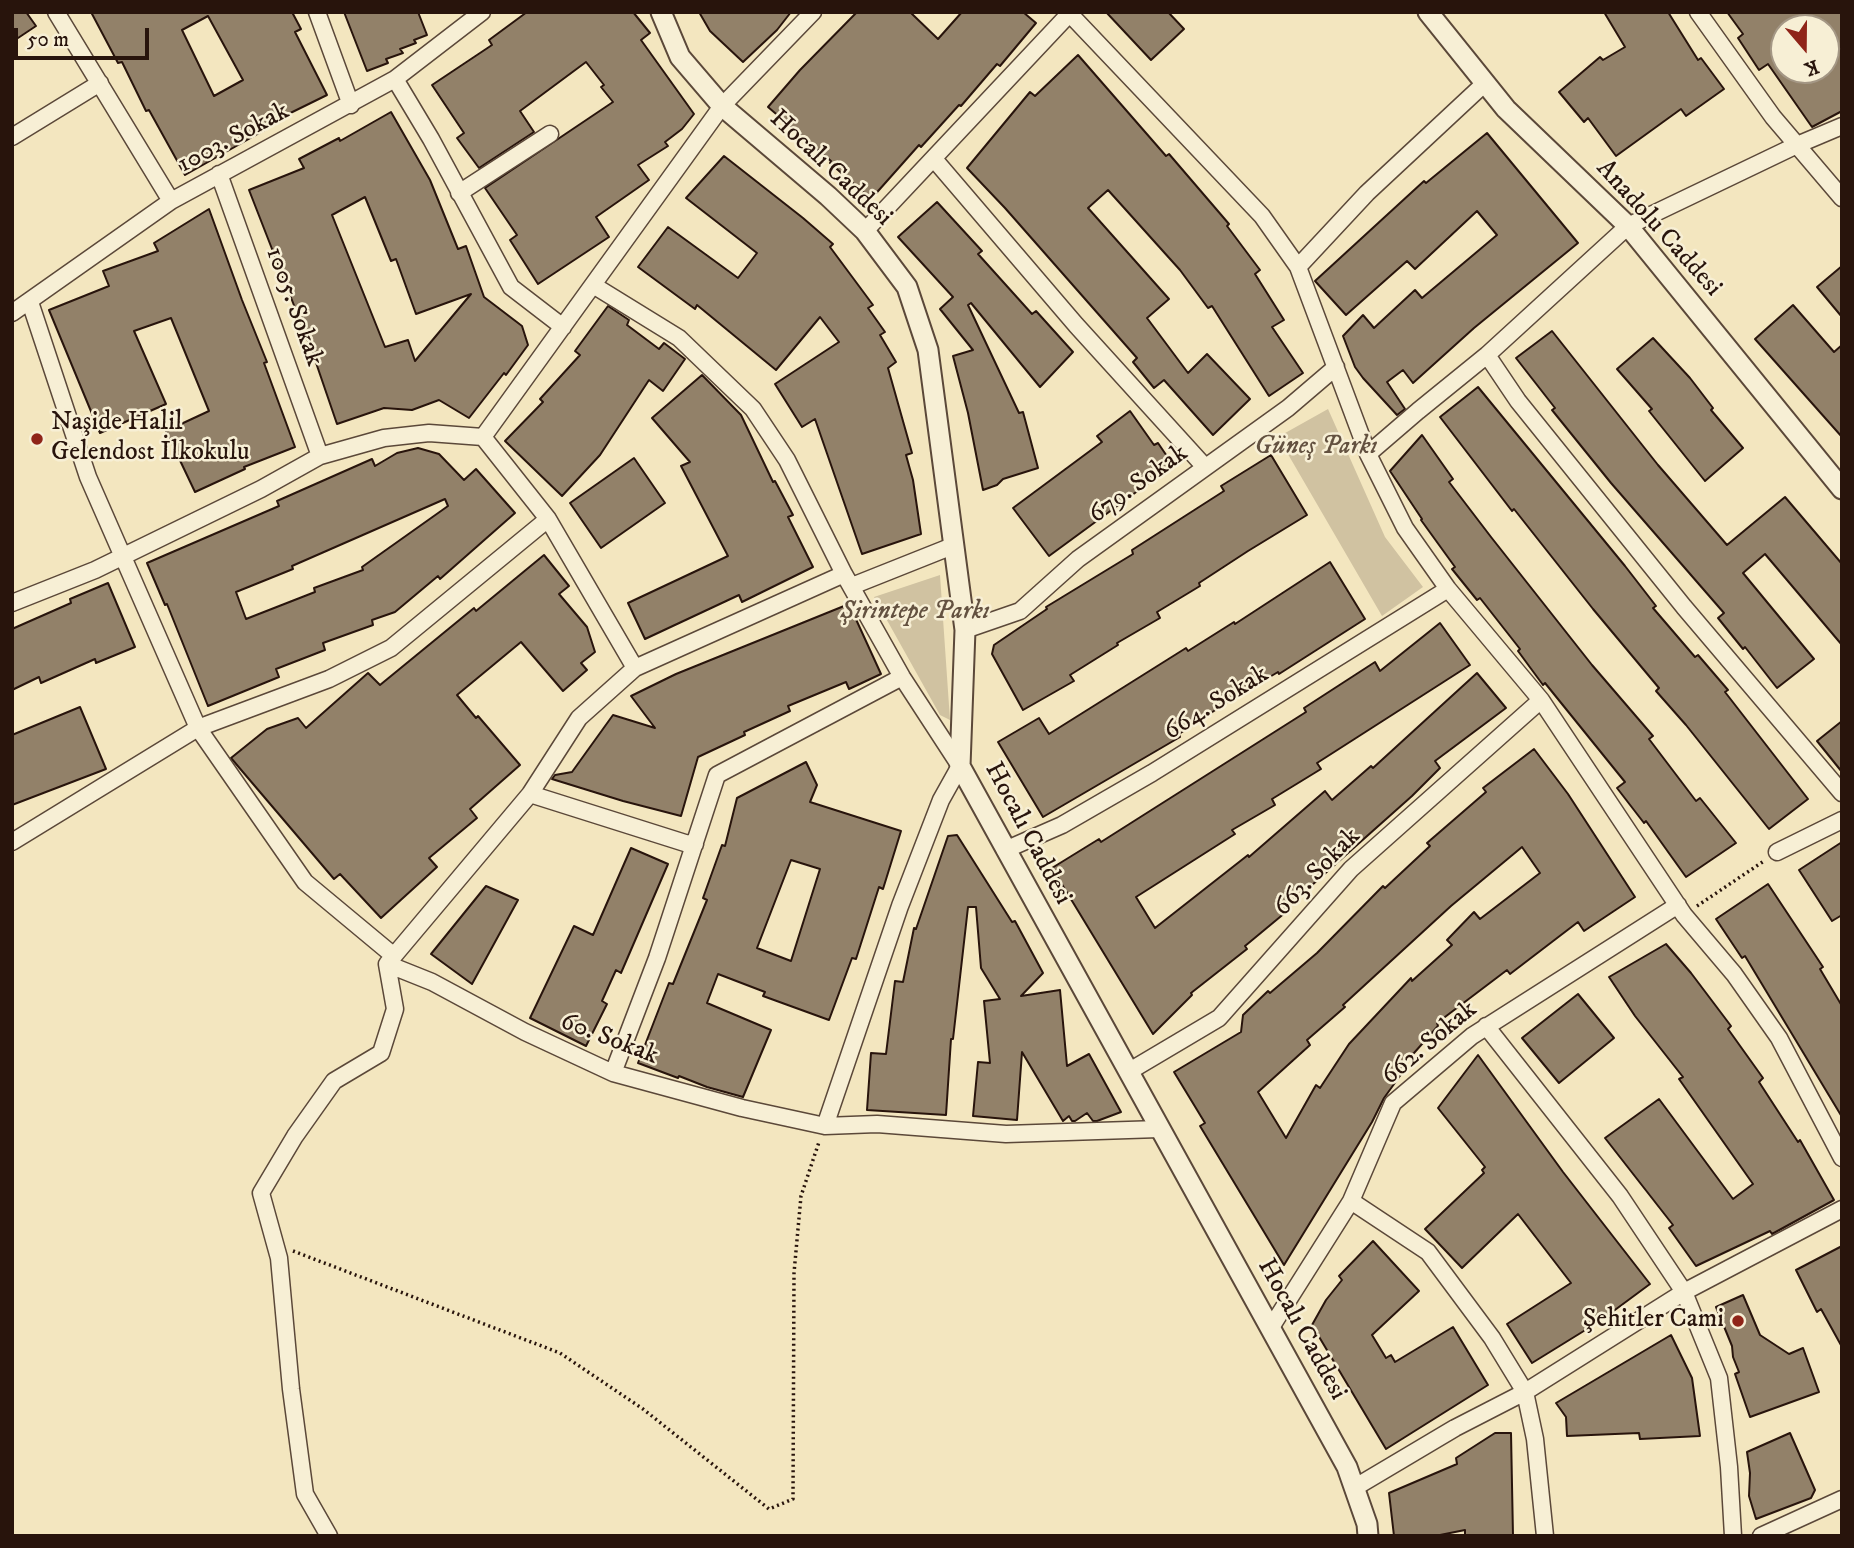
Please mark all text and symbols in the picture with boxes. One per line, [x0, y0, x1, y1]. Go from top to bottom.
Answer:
scale bar [18, 14, 152, 58]
north arrow [1770, 14, 1840, 84]
text: 50 m [27, 27, 69, 53]
text: K [1801, 54, 1822, 80]
street label: 1003. Sokak [173, 97, 295, 181]
street label: Hocalı Caddesi [762, 104, 898, 234]
street label: Anadolu Caddesi [1589, 154, 1727, 304]
street label: 1005. Sokak [257, 243, 329, 371]
place label: Naşide Halil Gelendost İlkokulu [51, 408, 249, 470]
marker: Naşide Halil Gelendost İlkokulu [29, 431, 45, 447]
park label: Güneş Parkı [1255, 432, 1377, 464]
street label: 679. Sokak [1083, 439, 1195, 531]
park label: Şirintepe Parkı [840, 597, 990, 629]
street label: 664. Sokak [1159, 660, 1275, 748]
street label: Hocalı Caddesi [976, 757, 1078, 911]
street label: 663. Sokak [1268, 822, 1368, 924]
street label: 662. Sokak [1376, 995, 1484, 1093]
street label: 60. Sokak [556, 1007, 662, 1073]
street label: Hocalı Caddesi [1249, 1254, 1353, 1406]
place label: Şehitler Cami [1583, 1305, 1724, 1337]
marker: Şehitler Cami [1730, 1313, 1746, 1329]

